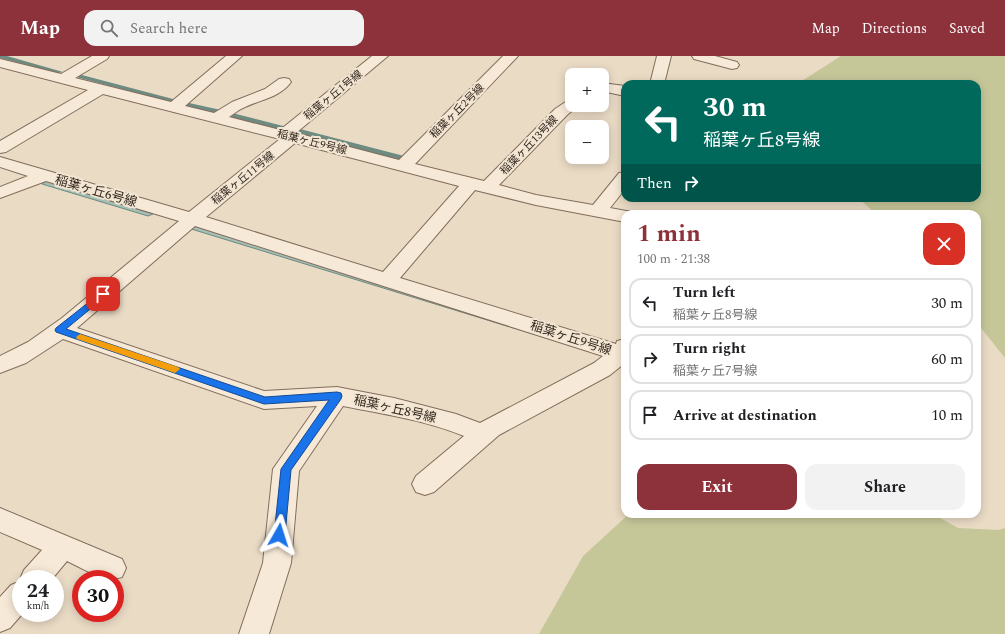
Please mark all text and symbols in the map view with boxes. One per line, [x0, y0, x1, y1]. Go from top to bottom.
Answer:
search box [84, 10, 364, 46]
text: Map [20, 14, 60, 43]
icon: search [98, 17, 120, 39]
text: Search here [130, 17, 208, 40]
text: Map [812, 18, 840, 39]
text: Directions [862, 18, 927, 39]
text: Saved [949, 18, 985, 39]
street label: 稲葉ヶ丘1号線 [300, 66, 366, 124]
map controls [565, 68, 609, 164]
button: + [565, 68, 609, 112]
street label: 稲葉ヶ丘2号線 [426, 80, 488, 142]
text: 30 m [703, 86, 767, 129]
icon: left [637, 96, 689, 148]
street label: 稲葉ヶ丘13号線 [496, 111, 562, 179]
button: − [565, 120, 609, 164]
street label: 稲葉ヶ丘9号線 [275, 125, 349, 159]
text: 稲葉ヶ丘8号線 [703, 127, 820, 154]
street label: 稲葉ヶ丘11号線 [208, 147, 278, 209]
street label: 稲葉ヶ丘6号線 [53, 170, 139, 212]
text: Then [637, 172, 672, 195]
icon: right [680, 172, 702, 194]
text: 1 min [637, 216, 701, 252]
button: close [923, 223, 965, 265]
text: 100 m · 21:38 [637, 249, 710, 269]
pin [86, 277, 120, 311]
text: Turn left [673, 281, 735, 304]
icon: arrive [92, 283, 114, 305]
icon: left [639, 292, 661, 314]
text: 30 m [931, 292, 963, 315]
text: 稲葉ヶ丘8号線 [673, 305, 758, 325]
street label: 稲葉ヶ丘9号線 [528, 315, 614, 361]
text: Turn right [673, 337, 746, 360]
icon: right [639, 348, 661, 370]
text: 60 m [931, 348, 963, 371]
text: 稲葉ヶ丘7号線 [673, 361, 758, 381]
street label: 稲葉ヶ丘8号線 [352, 390, 438, 428]
icon: arrive [639, 404, 661, 426]
text: Arrive at destination [673, 404, 817, 427]
text: 10 m [931, 404, 963, 427]
button: Exit [637, 464, 797, 510]
button: Share [805, 464, 965, 510]
position arrow [258, 514, 300, 556]
speed limit sign: 30 [72, 570, 124, 622]
text: 24 [27, 576, 49, 606]
text: km/h [27, 598, 49, 614]

